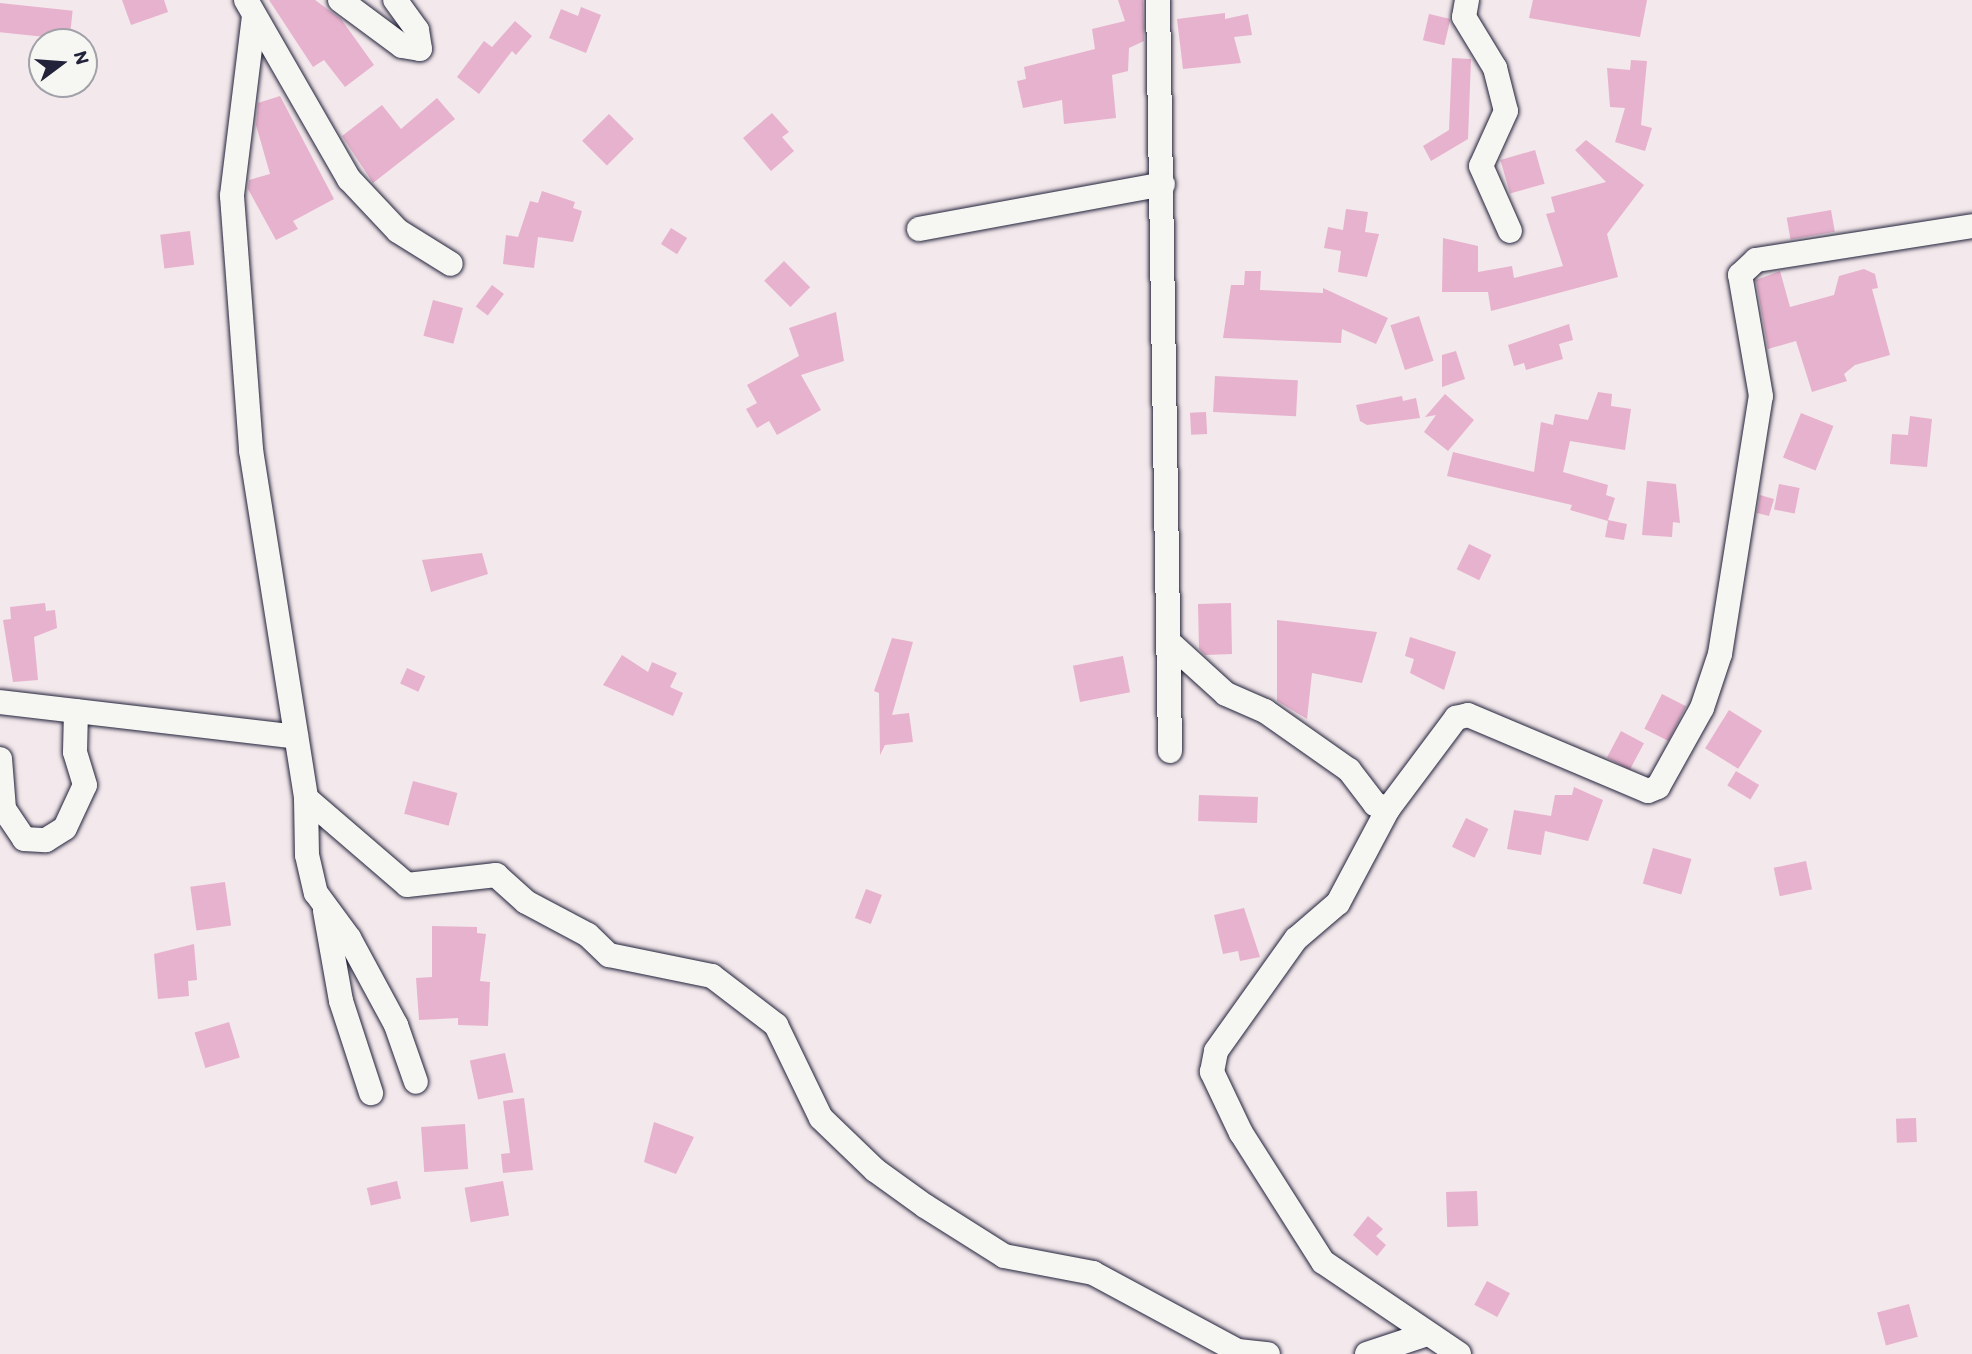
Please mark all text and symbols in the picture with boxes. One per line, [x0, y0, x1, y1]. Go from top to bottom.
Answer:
north arrow [28, 28, 98, 98]
text: N [69, 48, 95, 67]

